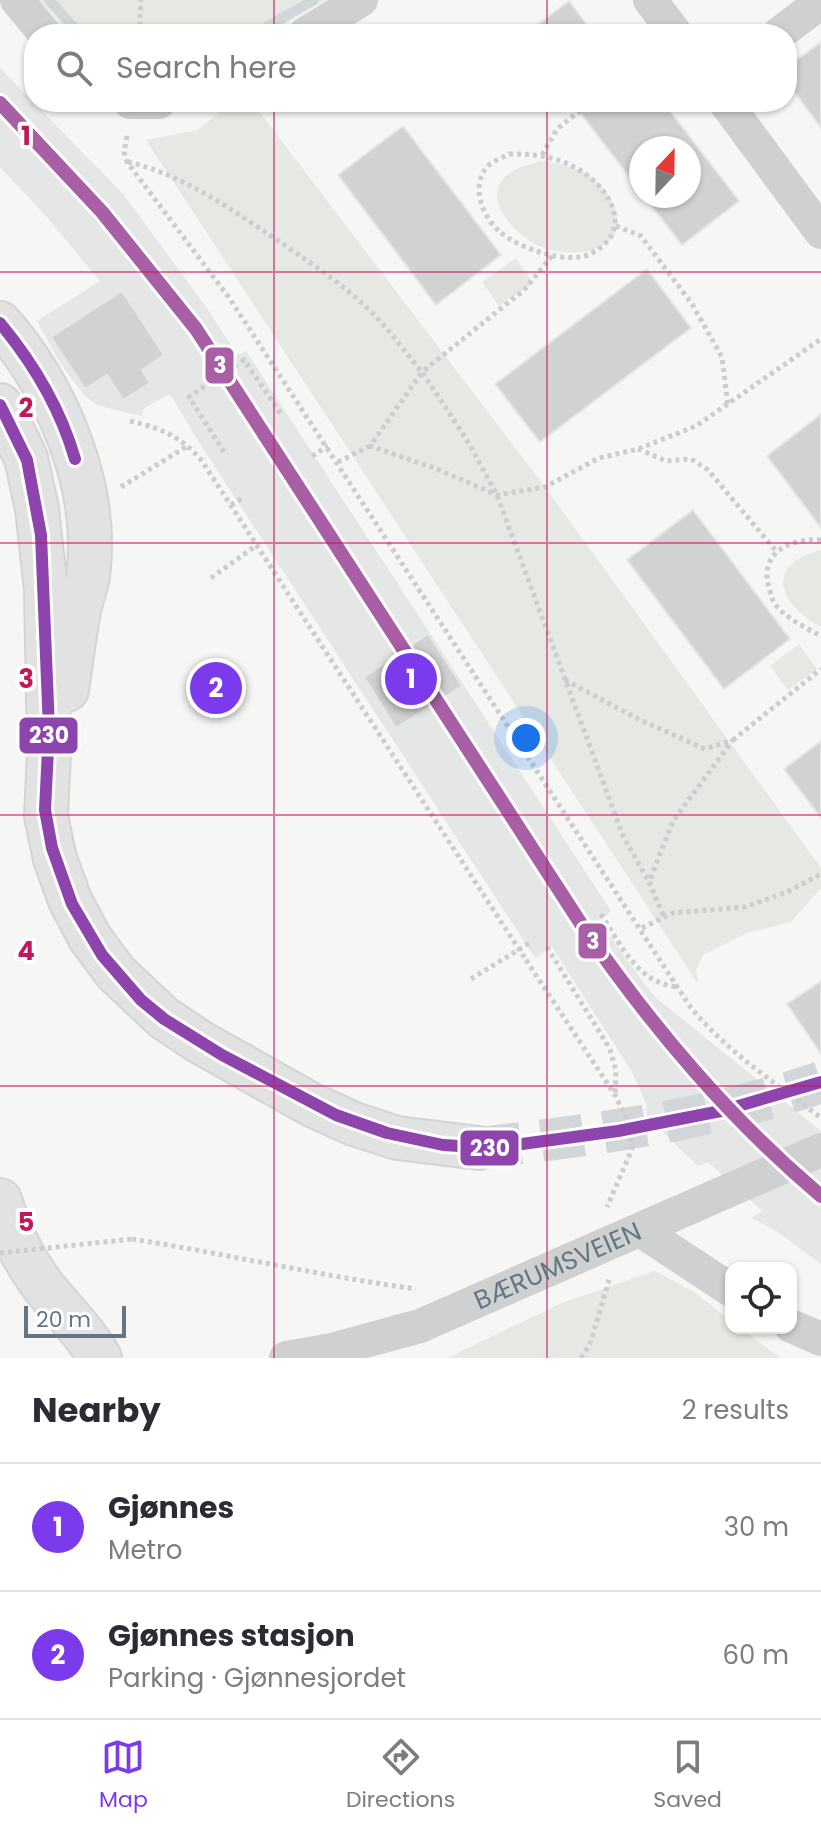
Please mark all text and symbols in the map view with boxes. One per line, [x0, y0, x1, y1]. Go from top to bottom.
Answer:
search box [24, 24, 797, 112]
icon: search [52, 46, 96, 90]
text: Search here [116, 46, 297, 89]
text: 1 [21, 118, 31, 154]
north arrow [629, 136, 701, 208]
line badge: 3 [204, 346, 235, 385]
text: 3 [213, 350, 227, 381]
text: 2 [19, 390, 34, 426]
pin: 1 [385, 649, 437, 709]
pin: 2 [190, 658, 242, 718]
text: 3 [18, 661, 34, 697]
line badge: 230 [18, 716, 79, 755]
your location [506, 718, 546, 758]
text: 230 [29, 720, 69, 751]
line badge: 3 [577, 922, 608, 960]
text: 3 [586, 926, 600, 957]
text: 4 [17, 933, 35, 969]
line badge: 230 [459, 1129, 520, 1167]
text: 230 [470, 1133, 510, 1164]
text: 5 [18, 1204, 34, 1240]
street label: BÆRUMSVEIEN [468, 1213, 647, 1318]
map controls [725, 1262, 797, 1334]
button: locate [725, 1262, 797, 1334]
scale bar [24, 1302, 126, 1338]
text: 20 m [36, 1304, 91, 1335]
text: Nearby [32, 1386, 161, 1434]
text: 2 results [682, 1392, 789, 1428]
text: Gjønnes [108, 1486, 234, 1529]
text: 1 [53, 1509, 63, 1545]
text: 30 m [724, 1509, 789, 1545]
text: Metro [108, 1532, 182, 1568]
text: Gjønnes stasjon [108, 1614, 355, 1657]
text: 2 [51, 1637, 65, 1673]
text: 60 m [722, 1637, 789, 1673]
text: Parking · Gjønnesjordet [108, 1660, 406, 1696]
tab: Map [99, 1735, 148, 1816]
tab: Directions [346, 1735, 455, 1816]
tab: Saved [653, 1735, 722, 1816]

